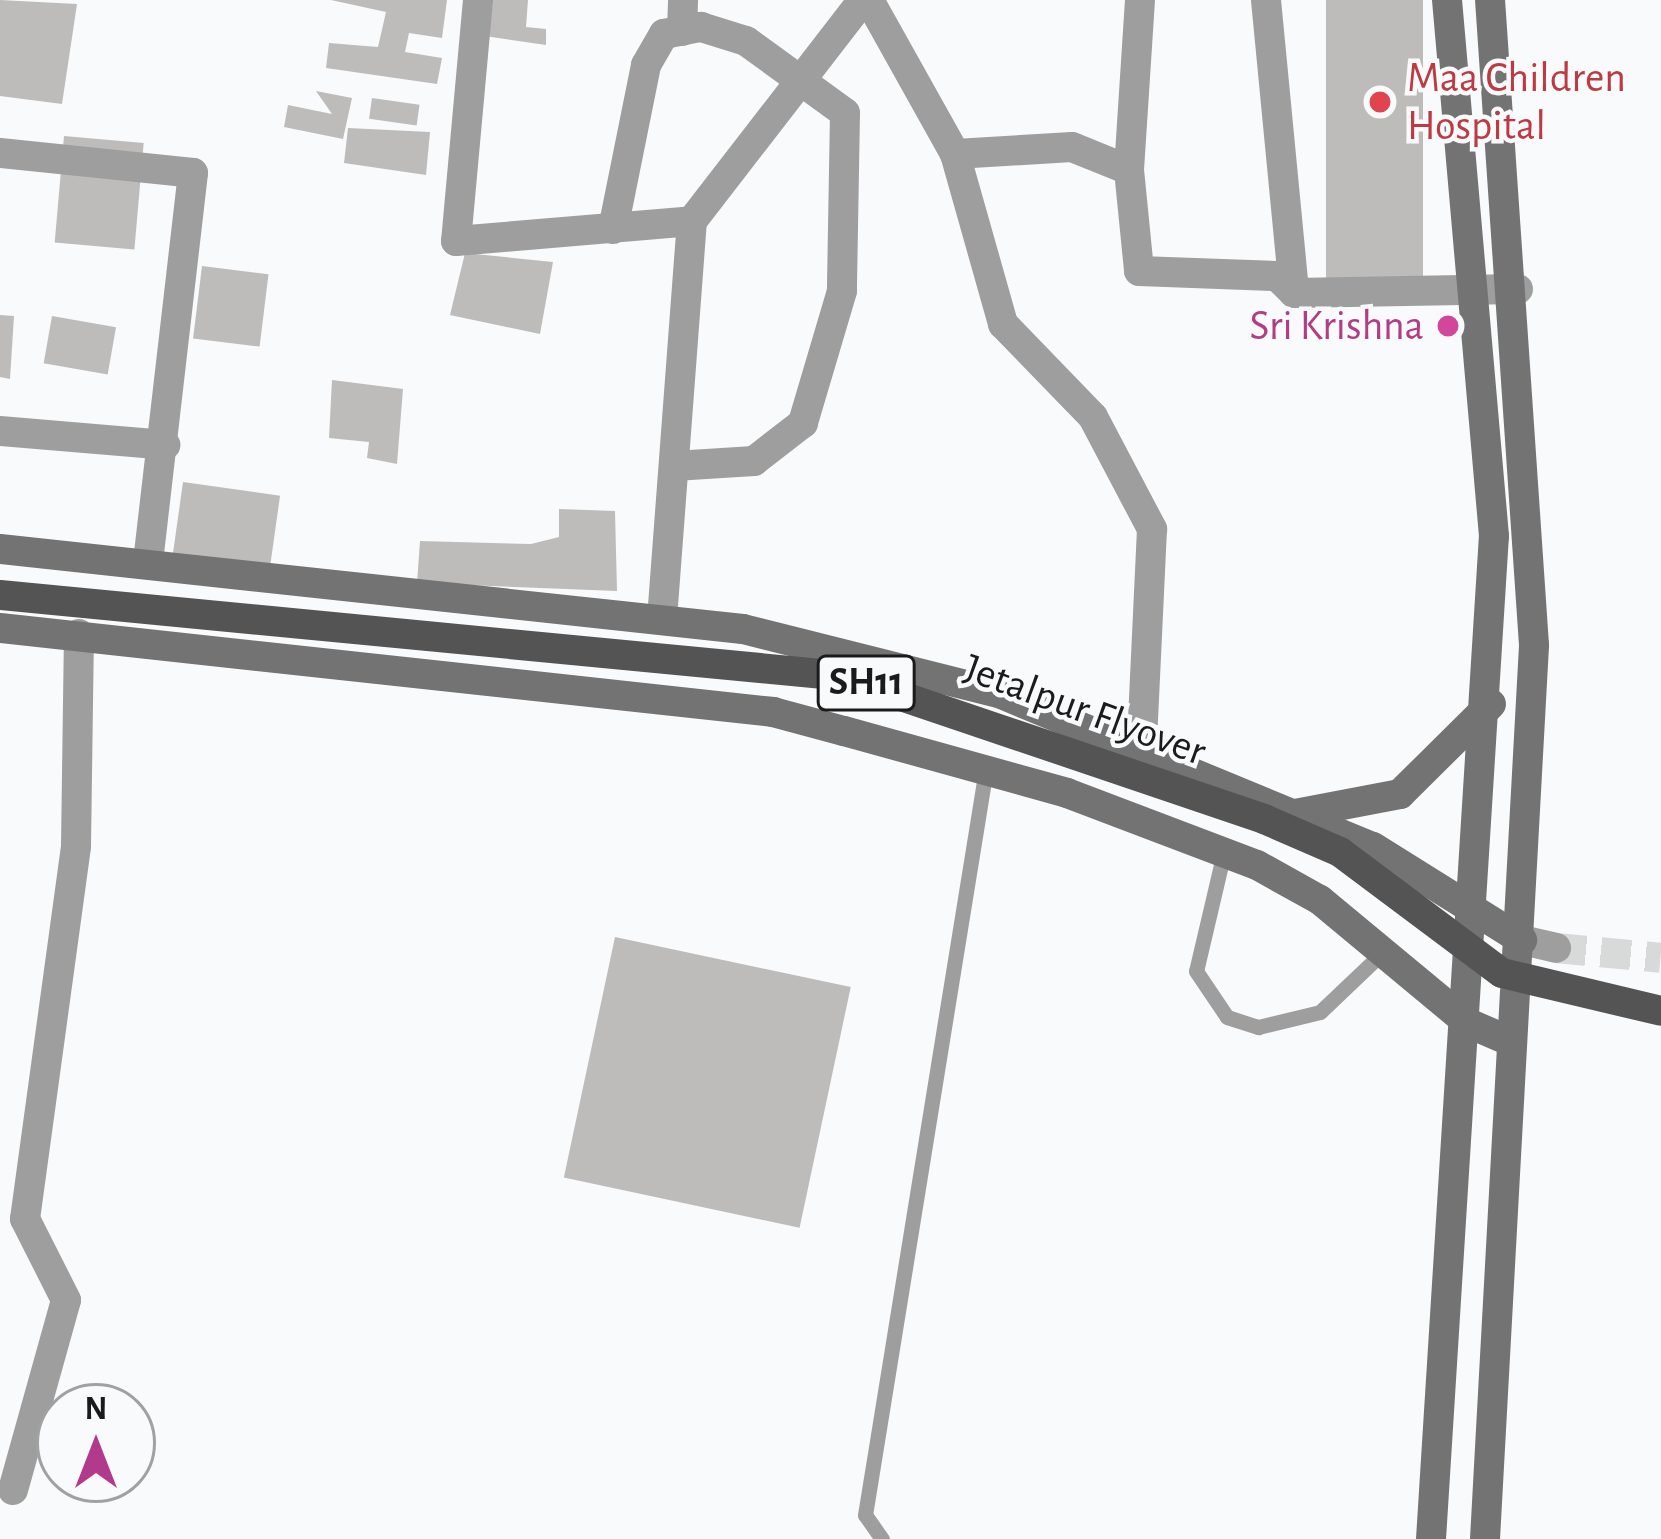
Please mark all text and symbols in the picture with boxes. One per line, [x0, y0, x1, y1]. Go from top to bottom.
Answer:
place label: Maa Children Hospital [1407, 53, 1626, 152]
marker: Maa Children Hospital [1364, 86, 1396, 118]
place label: Sri Krishna [1250, 301, 1424, 351]
marker: Sri Krishna [1435, 313, 1461, 339]
street label: Jetalpur Flyover [957, 643, 1213, 777]
road number: SH11 [815, 650, 917, 716]
north arrow [36, 1383, 156, 1503]
text: N [85, 1393, 107, 1426]

